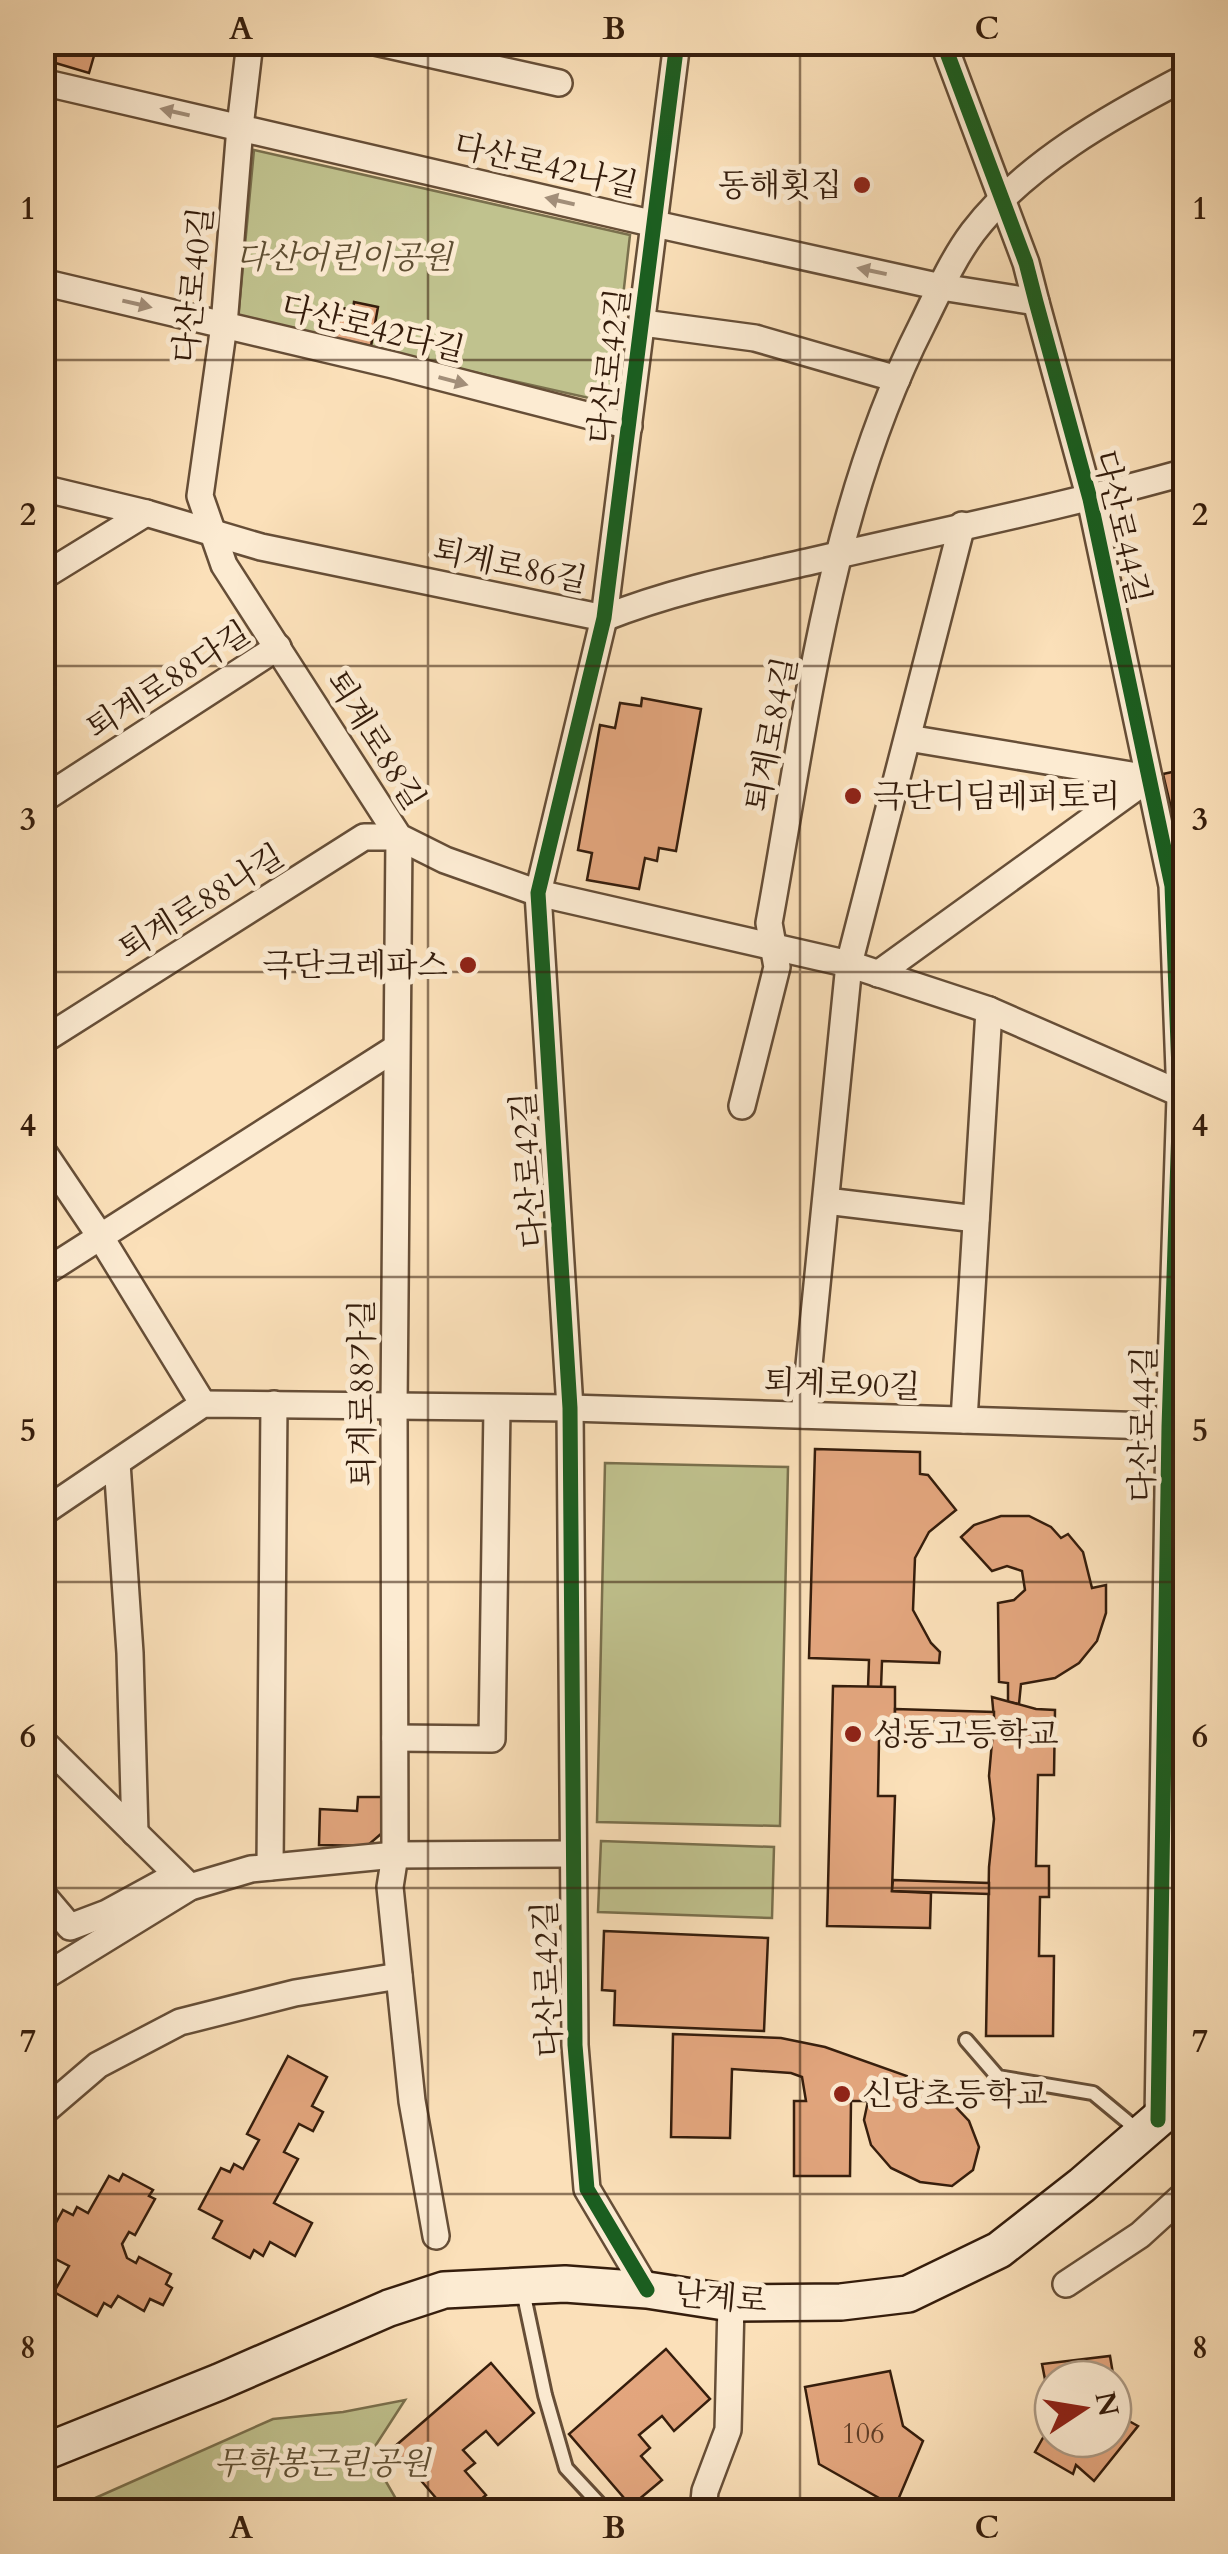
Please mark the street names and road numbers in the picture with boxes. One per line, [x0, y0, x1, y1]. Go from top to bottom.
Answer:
street label: 다산로42나길 [450, 123, 642, 208]
street label: 다산로40길 [164, 205, 224, 365]
street label: 다산로42다길 [277, 285, 469, 373]
street label: 다산로42길 [579, 286, 641, 446]
street label: 다산로44길 [1082, 446, 1160, 608]
street label: 퇴계로86길 [429, 528, 591, 604]
street label: 퇴계로88다길 [78, 611, 259, 750]
street label: 퇴계로84길 [735, 653, 809, 815]
street label: 퇴계로88길 [315, 663, 435, 819]
street label: 퇴계로88나길 [110, 835, 293, 971]
street label: 다산로42길 [502, 1090, 556, 1249]
street label: 퇴계로88가길 [341, 1299, 385, 1487]
street label: 다산로44길 [1121, 1345, 1167, 1503]
street label: 퇴계로90길 [763, 1360, 921, 1410]
street label: 다산로42길 [523, 1900, 573, 2058]
street label: 난계로 [673, 2272, 769, 2324]

